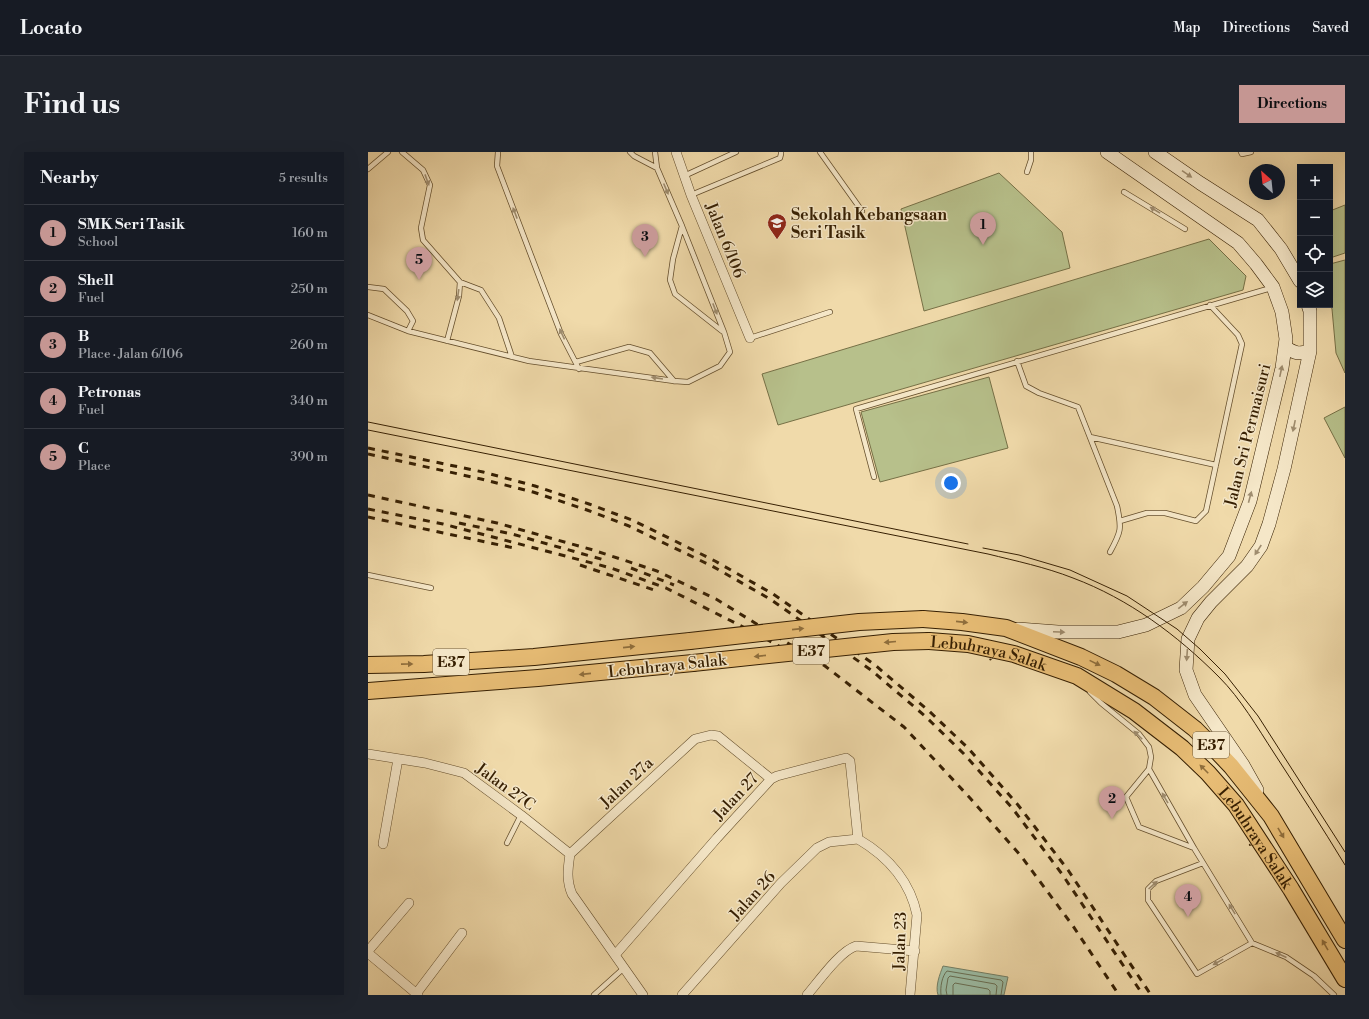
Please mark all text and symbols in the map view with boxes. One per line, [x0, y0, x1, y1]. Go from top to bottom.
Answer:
text: Locato [20, 16, 82, 40]
text: Map [1173, 19, 1201, 37]
text: Directions [1223, 19, 1290, 37]
text: Saved [1312, 19, 1349, 37]
button: Directions [1239, 85, 1345, 123]
text: Find us [24, 87, 120, 122]
north arrow [1249, 164, 1285, 200]
map controls [1297, 164, 1333, 308]
button: + [1297, 164, 1333, 200]
text: Nearby [40, 167, 99, 189]
text: 5 results [279, 170, 328, 186]
one-way arrow [1182, 170, 1192, 178]
one-way arrow [425, 175, 431, 187]
one-way arrow [663, 183, 669, 194]
street label: Jalan 6/106 [700, 199, 749, 281]
button: − [1297, 200, 1333, 236]
place label: Sekolah Kebangsaan Seri Tasik [791, 205, 947, 243]
one-way arrow [511, 206, 517, 218]
one-way arrow [1149, 207, 1161, 214]
school or university icon: Sekolah Kebangsaan Seri Tasik [766, 212, 788, 240]
pin: 1 [970, 212, 996, 245]
text: SMK Seri Tasik [78, 215, 185, 234]
pin: 3 [632, 224, 658, 257]
text: 1 [50, 225, 56, 241]
text: 160 m [292, 225, 328, 241]
text: School [78, 234, 118, 250]
button: locate [1297, 236, 1333, 272]
pin: 5 [406, 247, 432, 280]
text: Shell [78, 271, 114, 290]
button: layers [1297, 272, 1333, 308]
text: 2 [49, 281, 57, 297]
text: 250 m [291, 281, 328, 297]
one-way arrow [455, 289, 461, 301]
text: Fuel [78, 290, 104, 306]
one-way arrow [712, 304, 718, 316]
text: B [78, 327, 89, 346]
one-way arrow [558, 327, 564, 339]
text: 3 [49, 337, 57, 353]
text: 260 m [290, 337, 328, 353]
text: Place · Jalan 6/106 [78, 346, 183, 362]
street label: Jalan Sri Permaisuri [1220, 362, 1275, 510]
one-way arrow [1279, 365, 1285, 377]
one-way arrow [650, 375, 663, 381]
text: Petronas [78, 383, 141, 402]
text: 4 [49, 393, 57, 409]
text: 340 m [290, 393, 328, 409]
text: Fuel [78, 402, 104, 418]
one-way arrow [1290, 420, 1296, 432]
text: C [78, 439, 89, 458]
text: 5 [49, 449, 57, 465]
text: 390 m [290, 449, 328, 465]
text: Place [78, 458, 110, 474]
your location [941, 473, 961, 493]
one-way arrow [1248, 491, 1254, 503]
one-way arrow [1254, 545, 1262, 556]
one-way arrow [1178, 601, 1189, 609]
one-way arrow [956, 619, 968, 625]
one-way arrow [792, 626, 804, 632]
one-way arrow [1053, 629, 1066, 635]
street label: Lebuhraya Salak [930, 632, 1051, 676]
road number: E37 [793, 638, 829, 664]
one-way arrow [884, 639, 896, 646]
one-way arrow [623, 644, 635, 651]
road number: E37 [433, 649, 469, 675]
one-way arrow [1183, 649, 1190, 661]
street label: Lebuhraya Salak [607, 650, 729, 682]
one-way arrow [754, 653, 766, 659]
one-way arrow [1089, 660, 1100, 667]
one-way arrow [401, 661, 414, 667]
one-way arrow [579, 670, 591, 677]
one-way arrow [1133, 730, 1143, 739]
road number: E37 [1193, 732, 1229, 758]
street label: Jalan 27a [595, 752, 658, 813]
street label: Jalan 27C [471, 758, 539, 815]
one-way arrow [1200, 764, 1209, 774]
street label: Jalan 27 [708, 769, 763, 825]
street label: Lebuhraya Salak [1214, 783, 1298, 894]
pin: 2 [1099, 786, 1125, 819]
one-way arrow [1162, 792, 1169, 804]
one-way arrow [1278, 827, 1285, 839]
street label: Jalan 26 [725, 867, 780, 925]
one-way arrow [1148, 880, 1158, 890]
pin: 4 [1175, 884, 1201, 917]
one-way arrow [1228, 904, 1235, 915]
street label: Jalan 23 [889, 911, 911, 972]
one-way arrow [1322, 940, 1329, 951]
one-way arrow [1275, 952, 1287, 958]
one-way arrow [1212, 958, 1224, 965]

